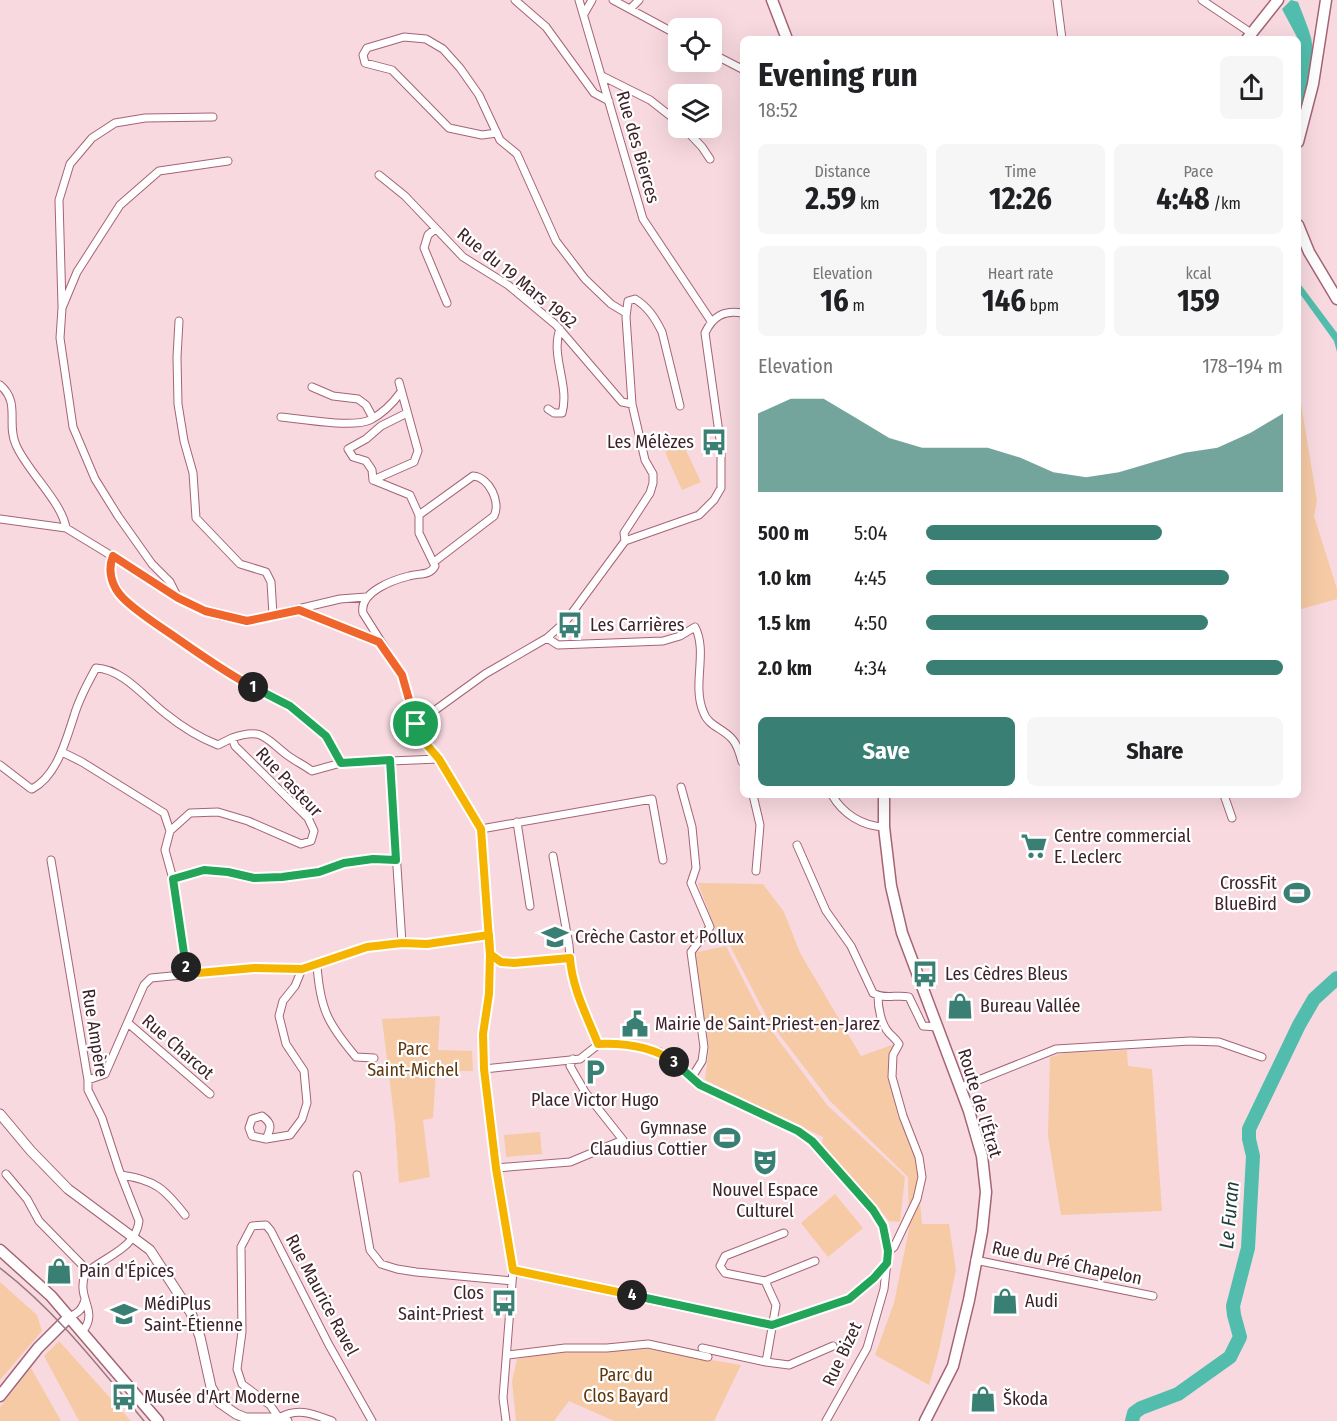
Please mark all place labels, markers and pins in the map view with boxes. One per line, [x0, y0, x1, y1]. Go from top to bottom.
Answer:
bus stop icon: Les Mélèzes [699, 427, 729, 457]
place label: Les Mélèzes [607, 431, 694, 453]
bus stop icon: Les Carrières [555, 610, 585, 640]
place label: Les Carrières [590, 614, 685, 636]
pin: 1 [238, 672, 268, 702]
pin [390, 698, 441, 749]
place label: Centre commercial E. Leclerc [1054, 825, 1191, 868]
supermarket icon: Centre commercial E. Leclerc [1019, 831, 1049, 861]
place label: CrossFit BlueBird [1214, 872, 1277, 915]
sports icon: CrossFit BlueBird [1282, 878, 1312, 908]
school or university icon: Crèche Castor et Pollux [540, 922, 570, 952]
place label: Crèche Castor et Pollux [575, 926, 744, 948]
pin: 2 [171, 952, 201, 982]
bus stop icon: Les Cèdres Bleus [910, 959, 940, 989]
place label: Les Cèdres Bleus [945, 963, 1068, 985]
shop icon: Bureau Vallée [945, 991, 975, 1021]
place label: Bureau Vallée [980, 995, 1081, 1017]
public building icon: Mairie de Saint-Priest-en-Jarez [620, 1009, 650, 1039]
place label: Mairie de Saint-Priest-en-Jarez [655, 1013, 880, 1035]
pin: 3 [659, 1047, 689, 1077]
parking icon: Place Victor Hugo [580, 1057, 610, 1087]
place label: Place Victor Hugo [531, 1089, 659, 1111]
place label: Gymnase Claudius Cottier [590, 1117, 708, 1160]
sports icon: Gymnase Claudius Cottier [712, 1123, 742, 1153]
theatre icon: Nouvel Espace Culturel [750, 1147, 780, 1177]
place label: Nouvel Espace Culturel [712, 1179, 818, 1222]
shop icon: Pain d'Épices [44, 1256, 74, 1286]
place label: Pain d'Épices [79, 1259, 174, 1282]
pin: 4 [617, 1280, 647, 1310]
place label: Clos Saint-Priest [398, 1282, 484, 1325]
shop icon: Audi [990, 1286, 1020, 1316]
bus stop icon: Clos Saint-Priest [489, 1288, 519, 1318]
place label: Audi [1025, 1290, 1058, 1312]
place label: MédiPlus Saint-Étienne [144, 1293, 243, 1336]
school or university icon: MédiPlus Saint-Étienne [109, 1299, 139, 1329]
bus stop icon: Musée d'Art Moderne [109, 1382, 139, 1412]
shop icon: Škoda [968, 1384, 998, 1414]
place label: Musée d'Art Moderne [144, 1386, 300, 1408]
place label: Škoda [1003, 1388, 1048, 1410]

